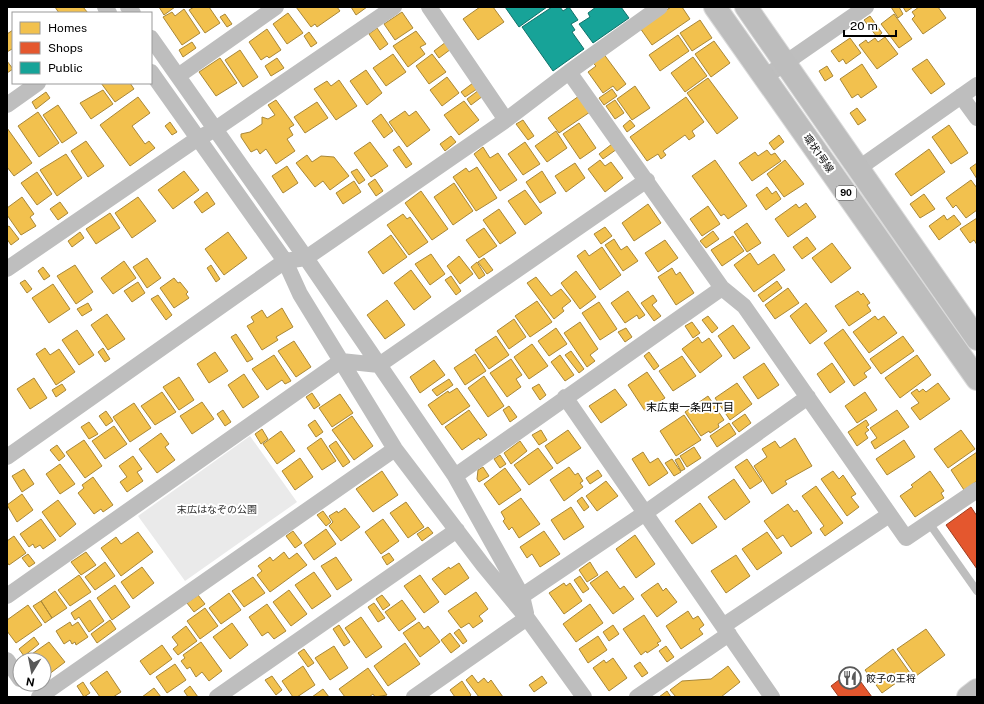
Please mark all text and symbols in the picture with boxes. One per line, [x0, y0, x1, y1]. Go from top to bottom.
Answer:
legend [12, 12, 152, 84]
scale bar [844, 12, 896, 38]
text: 20 m [850, 19, 878, 33]
text: Homes [48, 21, 87, 35]
text: Shops [48, 41, 83, 55]
text: Public [48, 61, 83, 75]
street label: 環状1号線 [801, 132, 837, 174]
road number: 90 [836, 186, 856, 200]
district label: 末広東一条四丁目 [646, 401, 734, 413]
park label: 末広はなぞの公園 [177, 503, 257, 515]
north arrow [12, 652, 52, 692]
restaurant icon: 餃子の王将 [837, 665, 863, 691]
place label: 餃子の王将 [866, 672, 916, 684]
text: N [25, 675, 36, 689]

